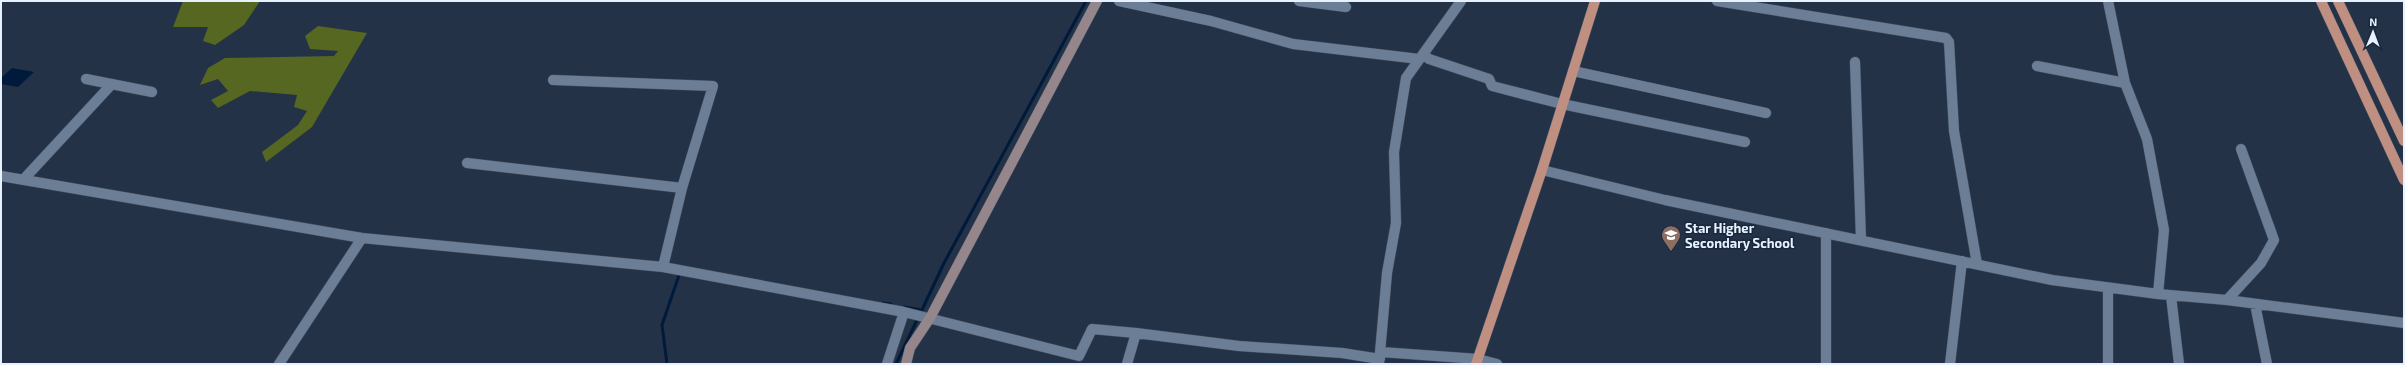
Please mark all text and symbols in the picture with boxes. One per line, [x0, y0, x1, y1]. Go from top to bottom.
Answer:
north arrow [2353, 12, 2393, 52]
text: N [2369, 15, 2377, 28]
place label: Star Higher Secondary School [1685, 220, 1795, 251]
school or university icon: Star Higher Secondary School [1660, 224, 1682, 252]

